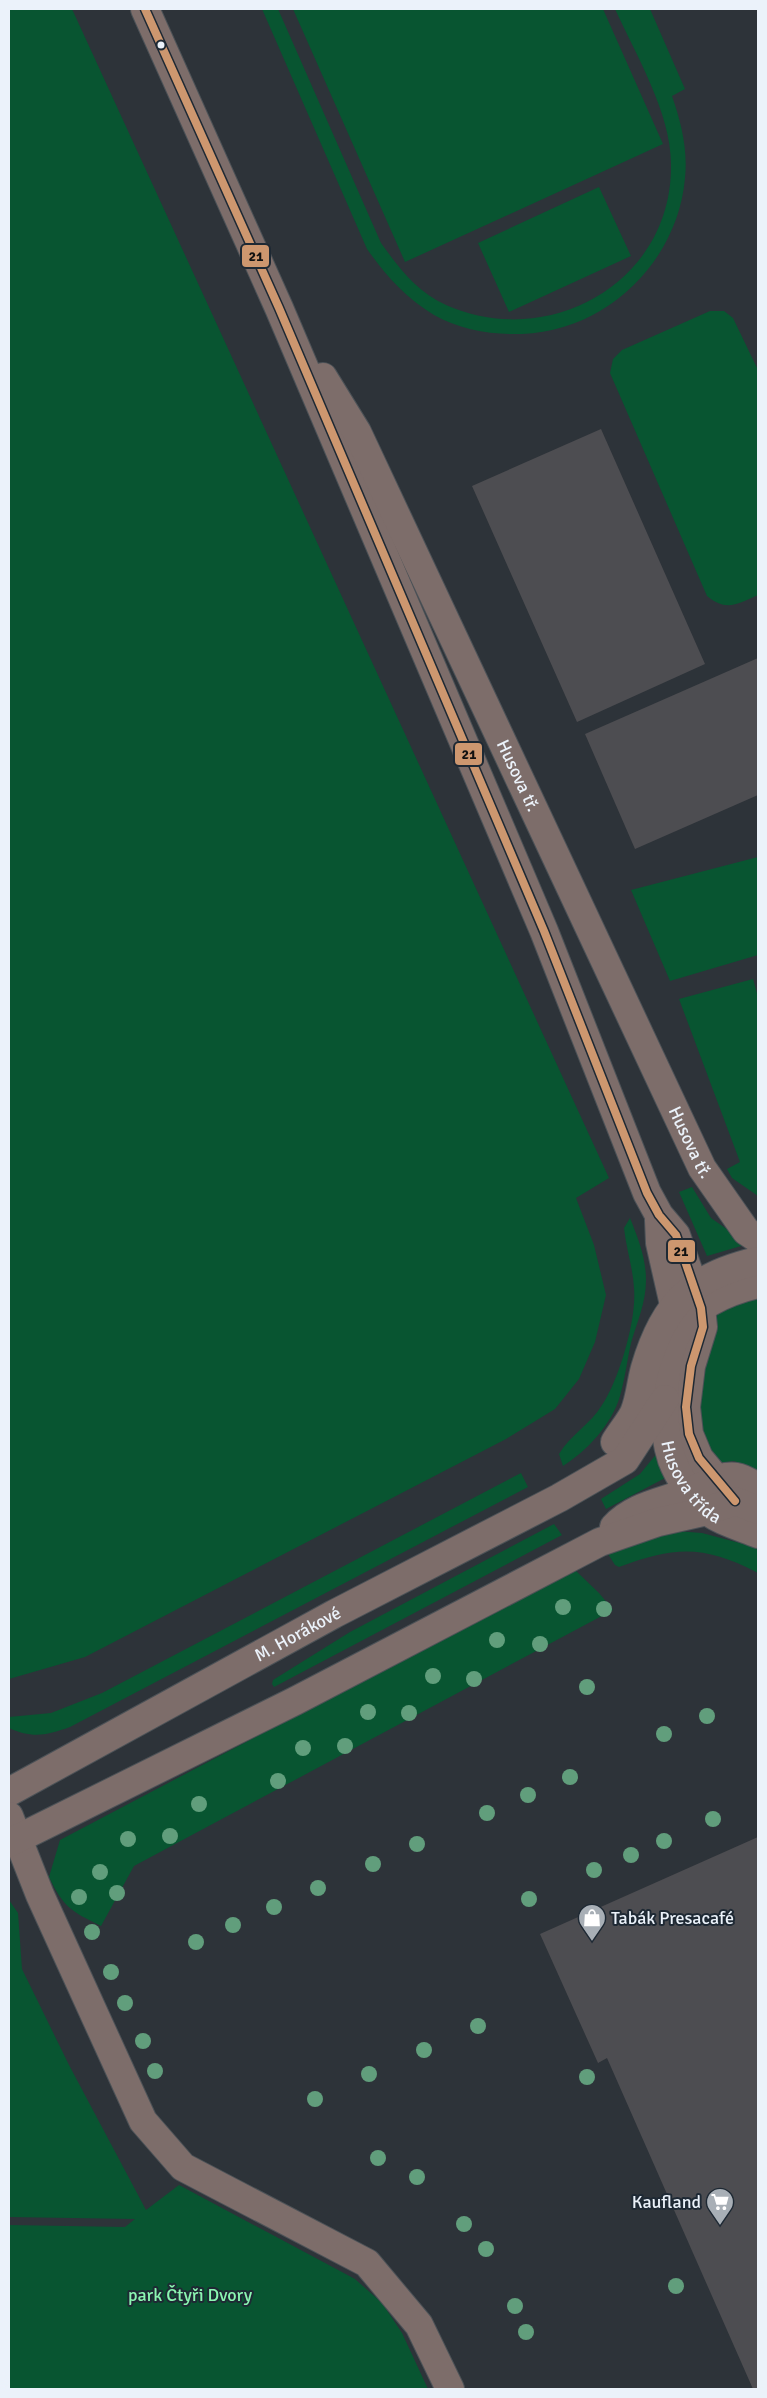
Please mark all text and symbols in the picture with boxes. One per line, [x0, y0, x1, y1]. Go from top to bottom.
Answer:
unlabelled marker [156, 40, 166, 50]
line badge: 21 [241, 244, 270, 268]
text: 21 [248, 248, 264, 265]
street label: Husova tř. [492, 736, 544, 815]
line badge: 21 [454, 742, 483, 766]
text: 21 [461, 746, 477, 763]
street label: Husova tř. [664, 1103, 717, 1182]
line badge: 21 [667, 1239, 696, 1263]
text: 21 [673, 1243, 689, 1260]
street label: Husova třída [656, 1438, 725, 1528]
street label: M. Horákové [250, 1601, 344, 1666]
shop icon: Tabák Presacafé [577, 1903, 607, 1942]
place label: Tabák Presacafé [611, 1907, 734, 1929]
supermarket icon: Kaufland [705, 2187, 735, 2226]
place label: Kaufland [632, 2191, 701, 2213]
park label: park Čtyři Dvory [128, 2284, 253, 2306]

